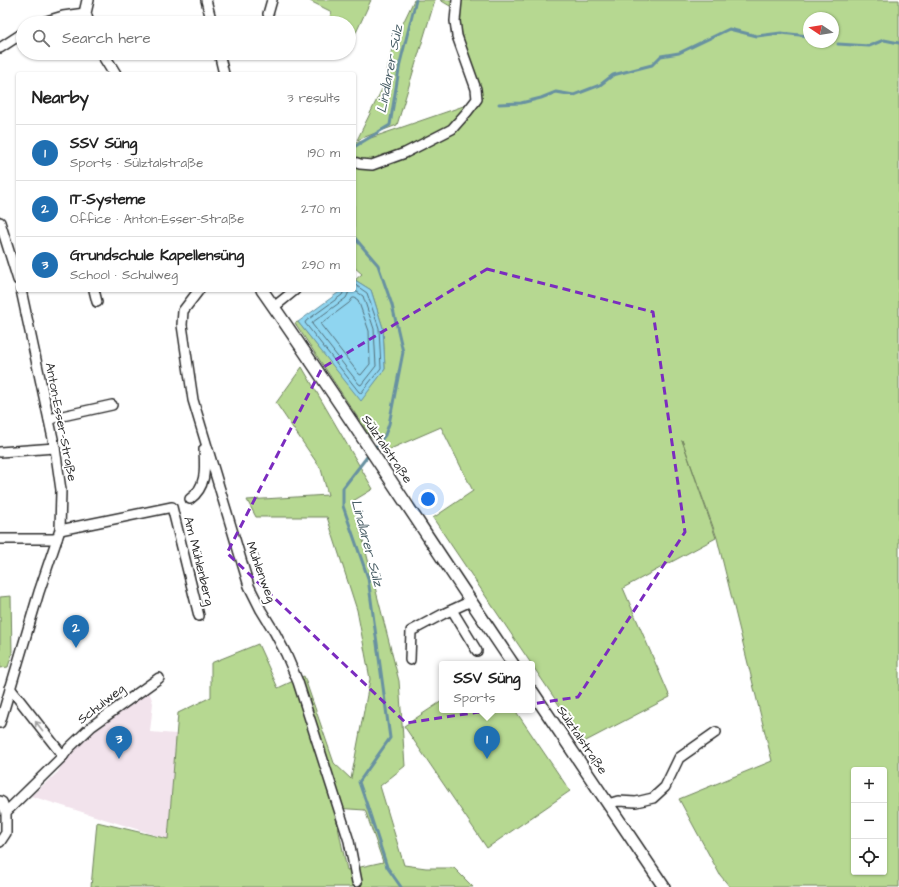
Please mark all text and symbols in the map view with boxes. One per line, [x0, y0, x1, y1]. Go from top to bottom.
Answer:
north arrow [803, 12, 839, 48]
search box [16, 16, 356, 60]
water label: Lindlarer Sülz [372, 22, 409, 115]
icon: search [30, 27, 52, 49]
text: Search here [62, 28, 151, 49]
text: Nearby [32, 86, 89, 110]
text: 3 results [287, 89, 340, 107]
text: SSV Süng [70, 133, 137, 154]
text: 1 [44, 144, 46, 162]
text: 190 m [307, 144, 340, 162]
text: Sports · Sülztalstraße [70, 154, 203, 172]
text: IT-Systeme [70, 189, 146, 210]
text: 2 [41, 200, 49, 218]
text: 270 m [301, 200, 340, 218]
text: Office · Anton-Esser-Straße [70, 210, 244, 228]
text: Grundschule Kapellensüng [70, 245, 244, 266]
text: 3 [42, 256, 48, 274]
text: 290 m [302, 256, 340, 274]
text: School · Schulweg [70, 266, 178, 284]
street label: Anton-Esser-Straße [41, 361, 81, 483]
street label: Sülztalstraße [357, 411, 417, 487]
your location [418, 489, 438, 509]
water label: Lindlarer Sülz [346, 497, 388, 590]
street label: Am Mühlenberg [178, 515, 219, 608]
street label: Mühlenweg [241, 539, 280, 606]
pin: 2 [63, 615, 89, 648]
popup [439, 661, 535, 713]
text: SSV Süng [453, 668, 521, 689]
street label: Schulweg [73, 680, 129, 729]
text: Sports [453, 689, 495, 707]
street label: Sülztalstraße [552, 702, 612, 778]
one-way arrow [35, 720, 43, 731]
pin: 3 [106, 726, 132, 759]
pin: 1 [474, 726, 500, 759]
map controls [851, 767, 887, 875]
button: + [851, 767, 887, 803]
button: − [851, 803, 887, 839]
button: locate [851, 839, 887, 875]

